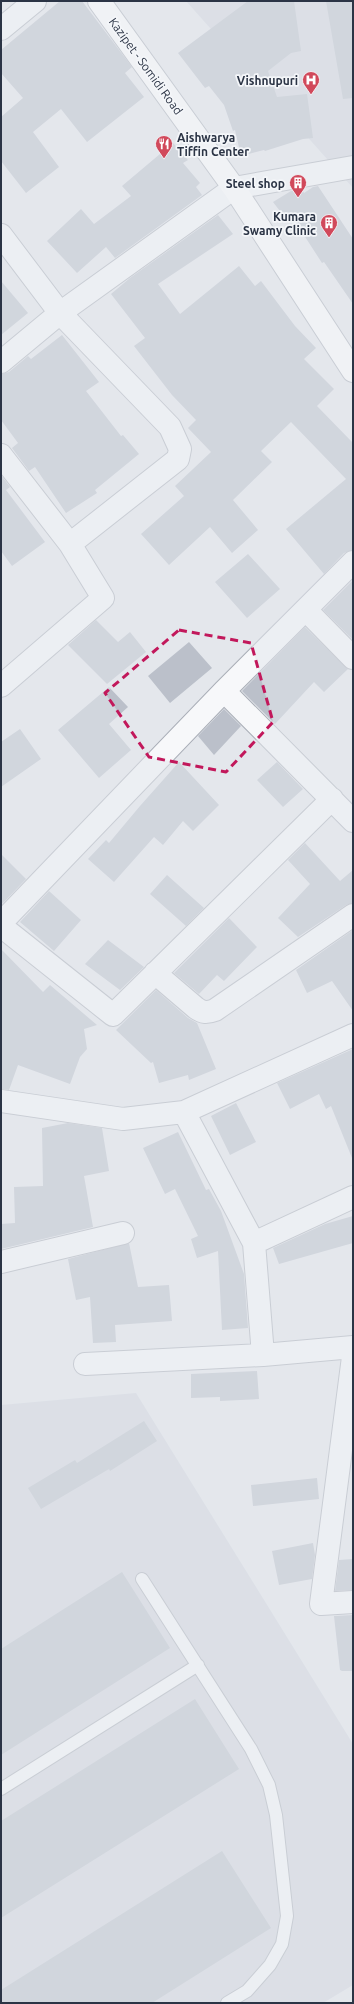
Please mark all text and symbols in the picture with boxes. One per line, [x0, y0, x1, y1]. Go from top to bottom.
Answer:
street label: Kazipet - Somidi Road [107, 15, 185, 117]
hospital icon: Vishnupuri [301, 70, 321, 95]
place label: Vishnupuri [237, 74, 298, 87]
place label: Aishwarya Tiffin Center [177, 131, 249, 158]
restaurant icon: Aishwarya Tiffin Center [154, 134, 174, 159]
building icon: Steel shop [288, 173, 308, 198]
place label: Steel shop [226, 177, 285, 190]
place label: Kumara Swamy Clinic [243, 210, 316, 237]
building icon: Kumara Swamy Clinic [319, 213, 339, 238]

